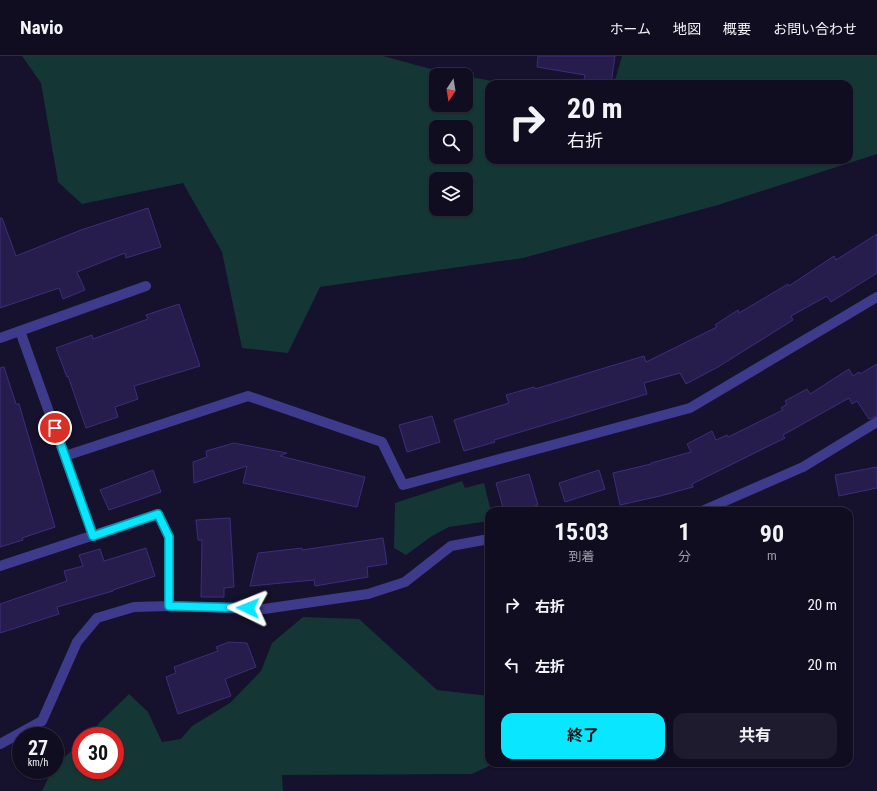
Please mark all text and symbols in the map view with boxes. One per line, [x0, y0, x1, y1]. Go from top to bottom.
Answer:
text: Navio [20, 16, 63, 39]
text: ホーム [609, 21, 651, 37]
text: 地図 [673, 21, 701, 37]
text: 概要 [723, 21, 751, 37]
text: お問い合わせ [773, 21, 857, 37]
north arrow [429, 68, 473, 112]
map controls [429, 68, 473, 216]
text: 20 m [567, 92, 623, 125]
icon: right [501, 96, 553, 148]
button: search [429, 120, 473, 164]
text: 右折 [567, 130, 603, 151]
button: layers [429, 172, 473, 216]
pin [38, 411, 72, 445]
icon: arrive [44, 417, 66, 439]
text: 15:03 [554, 518, 609, 546]
text: 1 [678, 518, 690, 546]
text: 90 [760, 520, 784, 548]
text: m [767, 548, 777, 563]
text: 到着 [568, 549, 594, 564]
text: 分 [678, 549, 691, 564]
position arrow [227, 587, 269, 629]
icon: right [501, 594, 523, 616]
text: 20 m [807, 596, 837, 614]
text: 右折 [535, 598, 565, 616]
icon: left [501, 654, 523, 676]
text: 20 m [807, 656, 837, 674]
text: 左折 [535, 658, 565, 676]
button: 終了 [501, 713, 665, 759]
button: 共有 [673, 713, 837, 759]
speed limit sign: 30 [72, 727, 124, 779]
text: 27 [28, 736, 48, 760]
text: km/h [28, 757, 48, 768]

